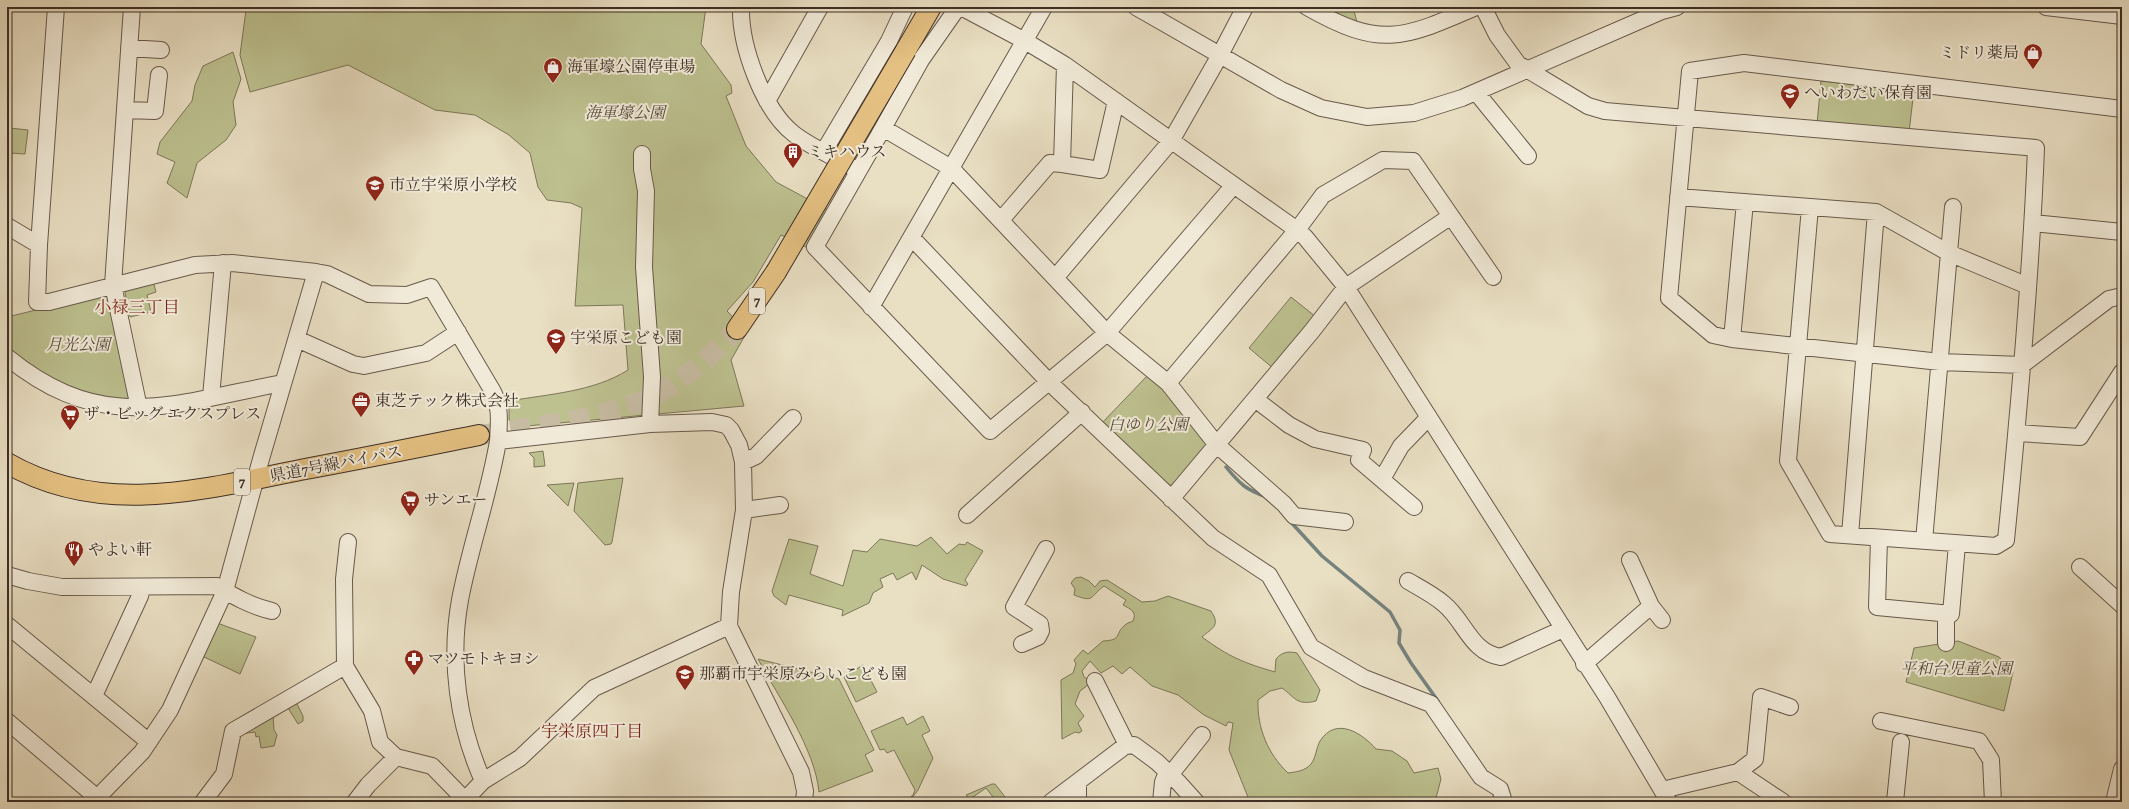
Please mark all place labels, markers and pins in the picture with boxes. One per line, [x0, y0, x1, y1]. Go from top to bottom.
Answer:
place label: ミドリ薬局 [1939, 42, 2019, 64]
shop icon: ミドリ薬局 [2022, 42, 2044, 70]
shop icon: 海軍壕公園停車場 [542, 56, 564, 84]
place label: 海軍壕公園停車場 [567, 56, 695, 78]
school or university icon: へいわだい保育園 [1779, 82, 1801, 110]
place label: へいわだい保育園 [1804, 82, 1932, 104]
building icon: ミキハウス [782, 141, 804, 169]
place label: ミキハウス [807, 141, 887, 163]
school or university icon: 市立宇栄原小学校 [364, 174, 386, 202]
place label: 市立宇栄原小学校 [389, 174, 517, 196]
school or university icon: 宇栄原こども園 [545, 327, 567, 355]
place label: 宇栄原こども園 [570, 327, 682, 349]
office icon: 東芝テック株式会社 [350, 390, 372, 418]
place label: 東芝テック株式会社 [375, 390, 519, 412]
supermarket icon: ザ・ビッグ エクスプレス [59, 403, 81, 431]
place label: ザ・ビッグ エクスプレス [84, 403, 261, 425]
supermarket icon: サンエー [399, 489, 421, 517]
place label: サンエー [424, 489, 487, 511]
restaurant icon: やよい軒 [63, 539, 85, 567]
place label: やよい軒 [88, 539, 152, 561]
pharmacy icon: マツモトキヨシ [403, 648, 425, 676]
place label: マツモトキヨシ [428, 648, 540, 670]
school or university icon: 那覇市宇栄原みらいこども園 [674, 663, 696, 691]
place label: 那覇市宇栄原みらいこども園 [699, 663, 907, 685]

